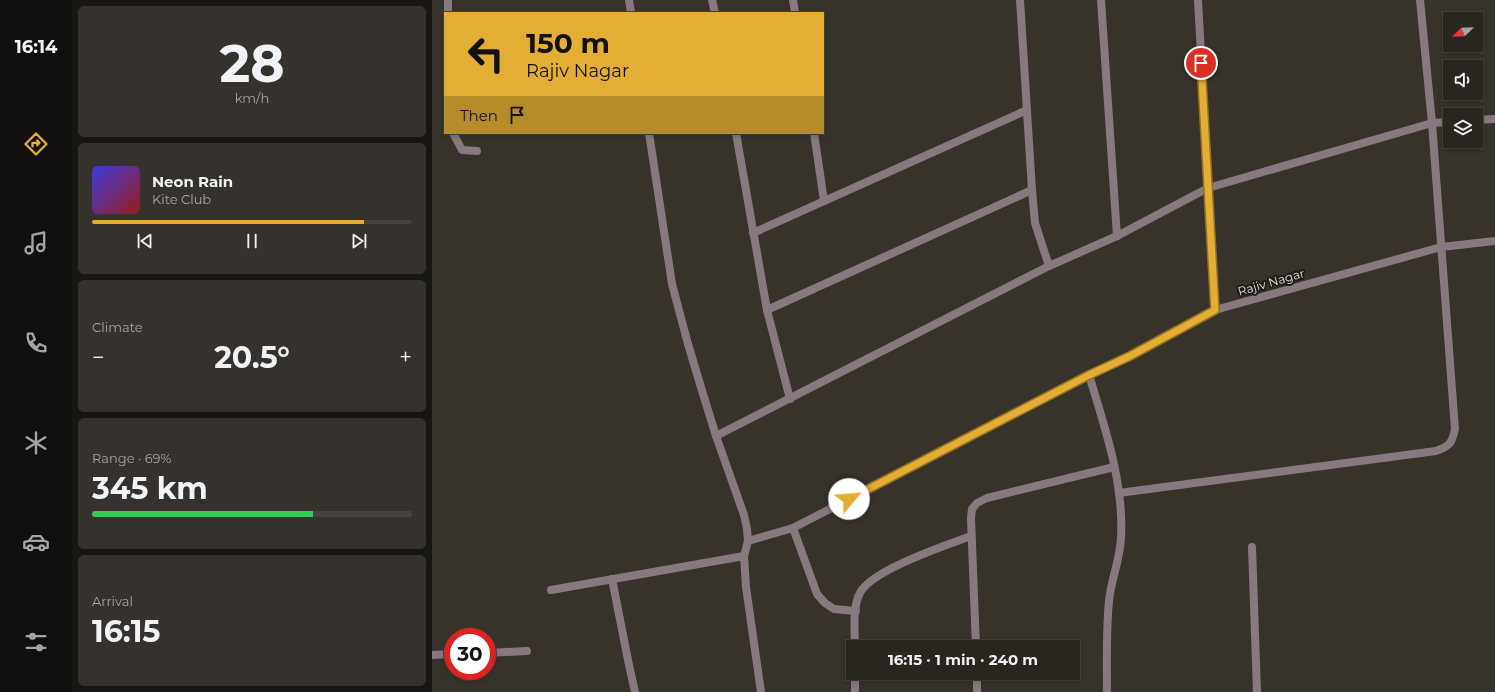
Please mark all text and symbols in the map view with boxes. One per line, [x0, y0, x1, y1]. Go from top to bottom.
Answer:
north arrow [1443, 12, 1483, 52]
map controls [1443, 12, 1483, 148]
text: 150 m [526, 26, 610, 60]
icon: left [460, 28, 512, 80]
text: 28 [219, 32, 285, 95]
text: 16:14 [15, 36, 57, 58]
pin [1184, 46, 1218, 80]
icon: arrive [1190, 52, 1212, 74]
text: Rajiv Nagar [526, 60, 629, 82]
button: sound [1443, 60, 1483, 100]
text: km/h [235, 90, 269, 106]
icon: arrive [506, 104, 528, 126]
text: Then [460, 106, 498, 125]
button: layers [1443, 108, 1483, 148]
icon: directions [22, 130, 50, 158]
text: Neon Rain [152, 172, 233, 191]
text: Kite Club [152, 191, 211, 207]
icon: music [22, 229, 50, 257]
icon: previous [134, 230, 156, 252]
icon: pause [241, 230, 263, 252]
icon: next [348, 230, 370, 252]
street label: Rajiv Nagar [1236, 265, 1306, 299]
text: Climate [92, 319, 143, 335]
icon: phone [22, 329, 50, 357]
text: 20.5° [214, 339, 290, 376]
text: − [92, 344, 105, 371]
text: + [399, 344, 412, 371]
icon: climate [22, 429, 50, 457]
text: Range · 69% [92, 450, 171, 466]
text: 345 km [92, 470, 208, 507]
position arrow [828, 478, 870, 520]
icon: car [22, 528, 50, 556]
text: Arrival [92, 593, 133, 609]
text: 16:15 [92, 613, 160, 650]
icon: filters [22, 628, 50, 656]
speed limit sign: 30 [444, 628, 496, 680]
text: 16:15 · 1 min · 240 m [888, 650, 1038, 669]

